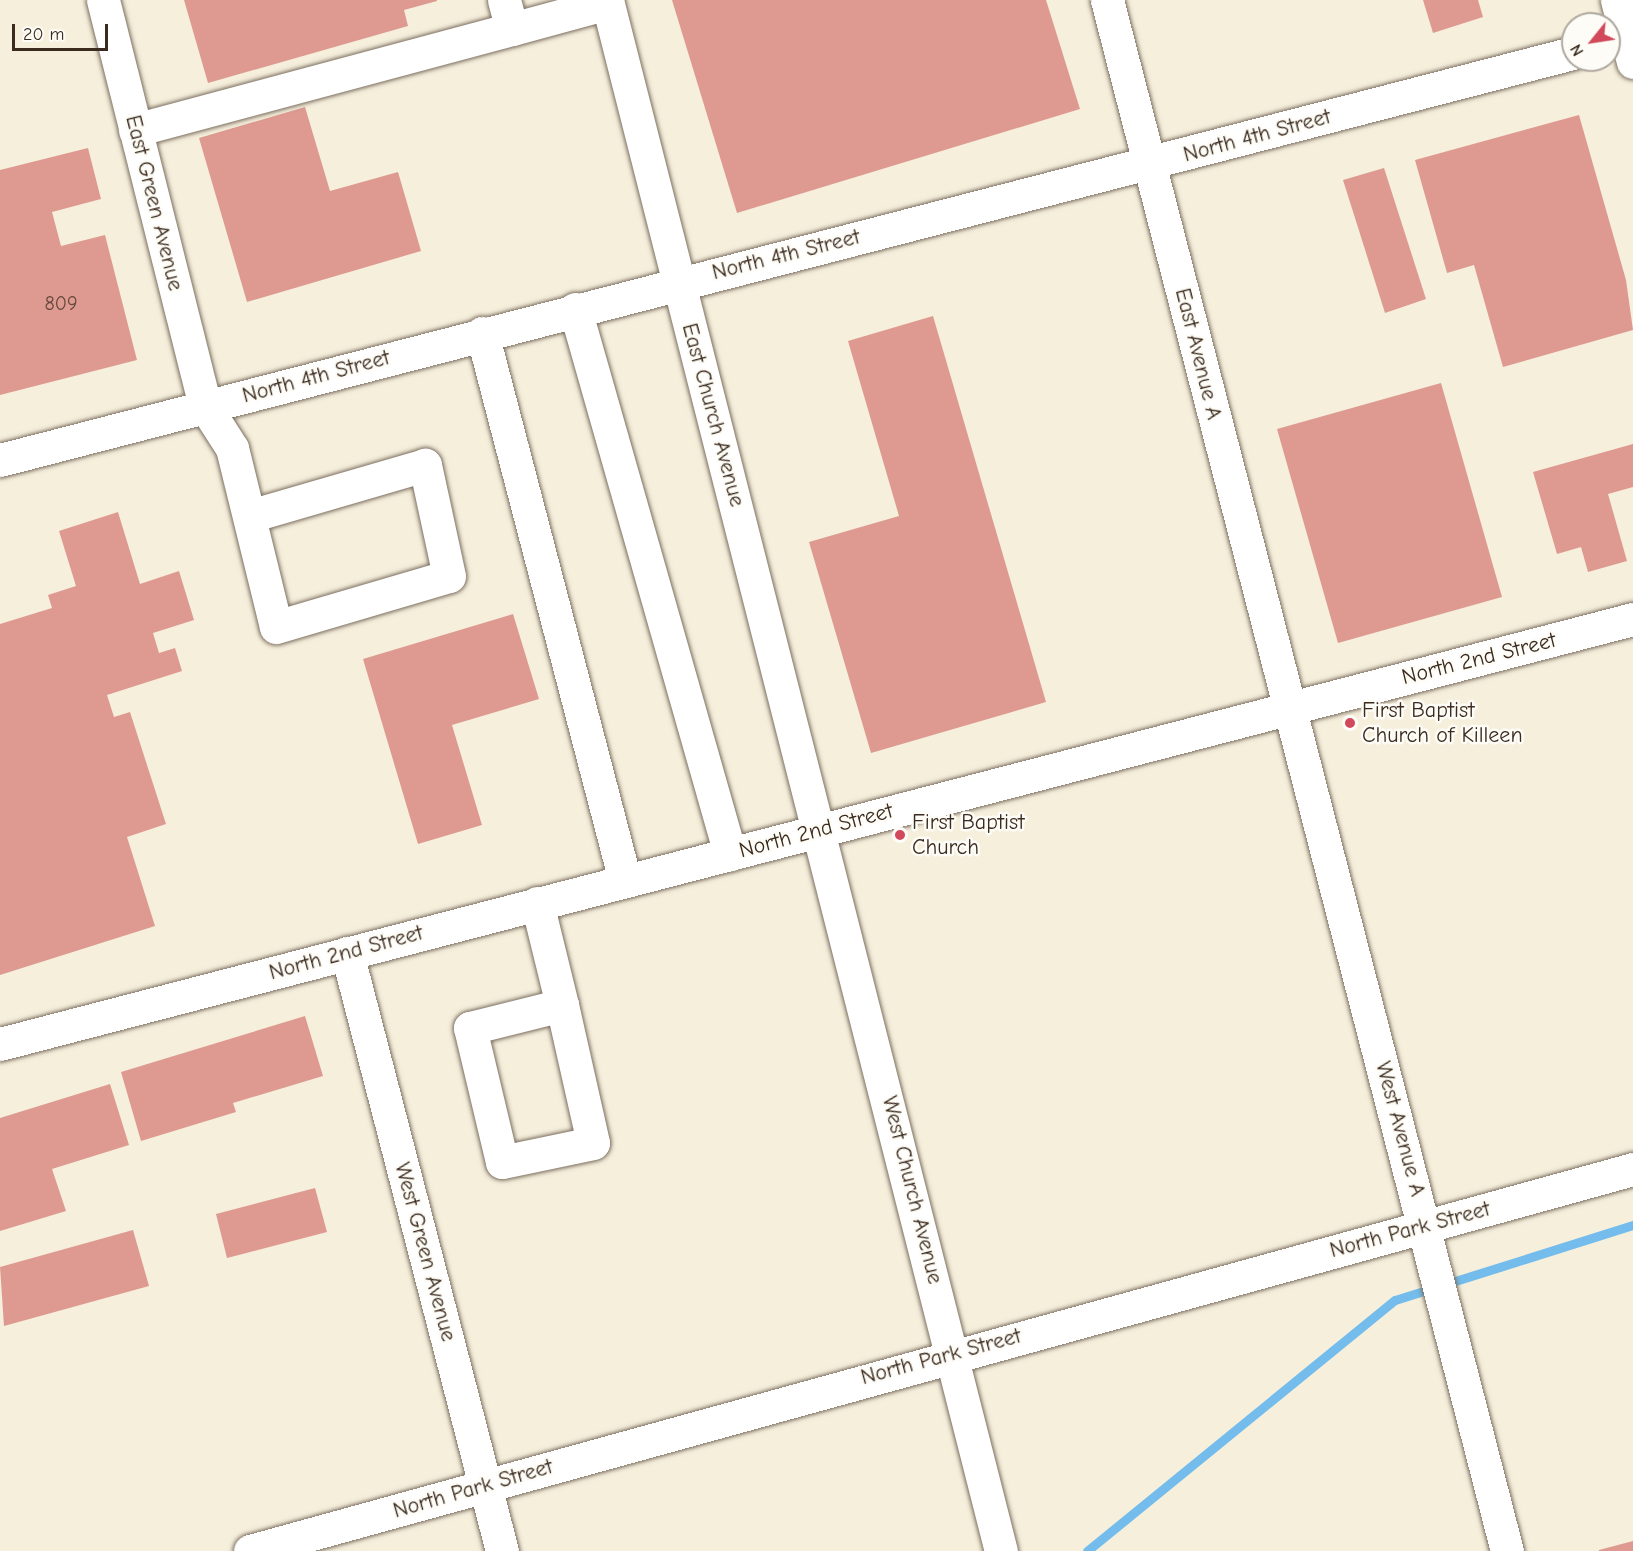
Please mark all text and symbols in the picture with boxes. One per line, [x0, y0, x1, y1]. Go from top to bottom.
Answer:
scale bar [15, 12, 111, 50]
north arrow [1561, 12, 1621, 72]
text: 20 m [23, 24, 64, 45]
text: N [1567, 41, 1588, 59]
street label: North 4th Street [1180, 104, 1334, 168]
street label: East Green Avenue [119, 112, 189, 294]
street label: North 4th Street [709, 224, 863, 286]
street label: East Avenue A [1169, 286, 1227, 422]
house number: 809 [44, 291, 78, 315]
street label: East Church Avenue [676, 320, 750, 510]
street label: North 4th Street [239, 345, 393, 409]
street label: North 2nd Street [1399, 627, 1559, 691]
place label: First Baptist Church of Killeen [1362, 697, 1523, 748]
marker: First Baptist Church of Killeen [1343, 716, 1357, 730]
street label: North 2nd Street [736, 798, 896, 864]
place label: First Baptist Church [912, 809, 1024, 860]
marker: First Baptist Church [893, 828, 907, 842]
street label: North 2nd Street [266, 920, 426, 986]
street label: West Avenue A [1369, 1059, 1431, 1199]
street label: West Church Avenue [876, 1093, 948, 1287]
street label: West Green Avenue [388, 1160, 462, 1344]
street label: North Park Street [1327, 1196, 1493, 1264]
street label: North Park Street [858, 1323, 1024, 1391]
street label: North Park Street [390, 1454, 556, 1524]

